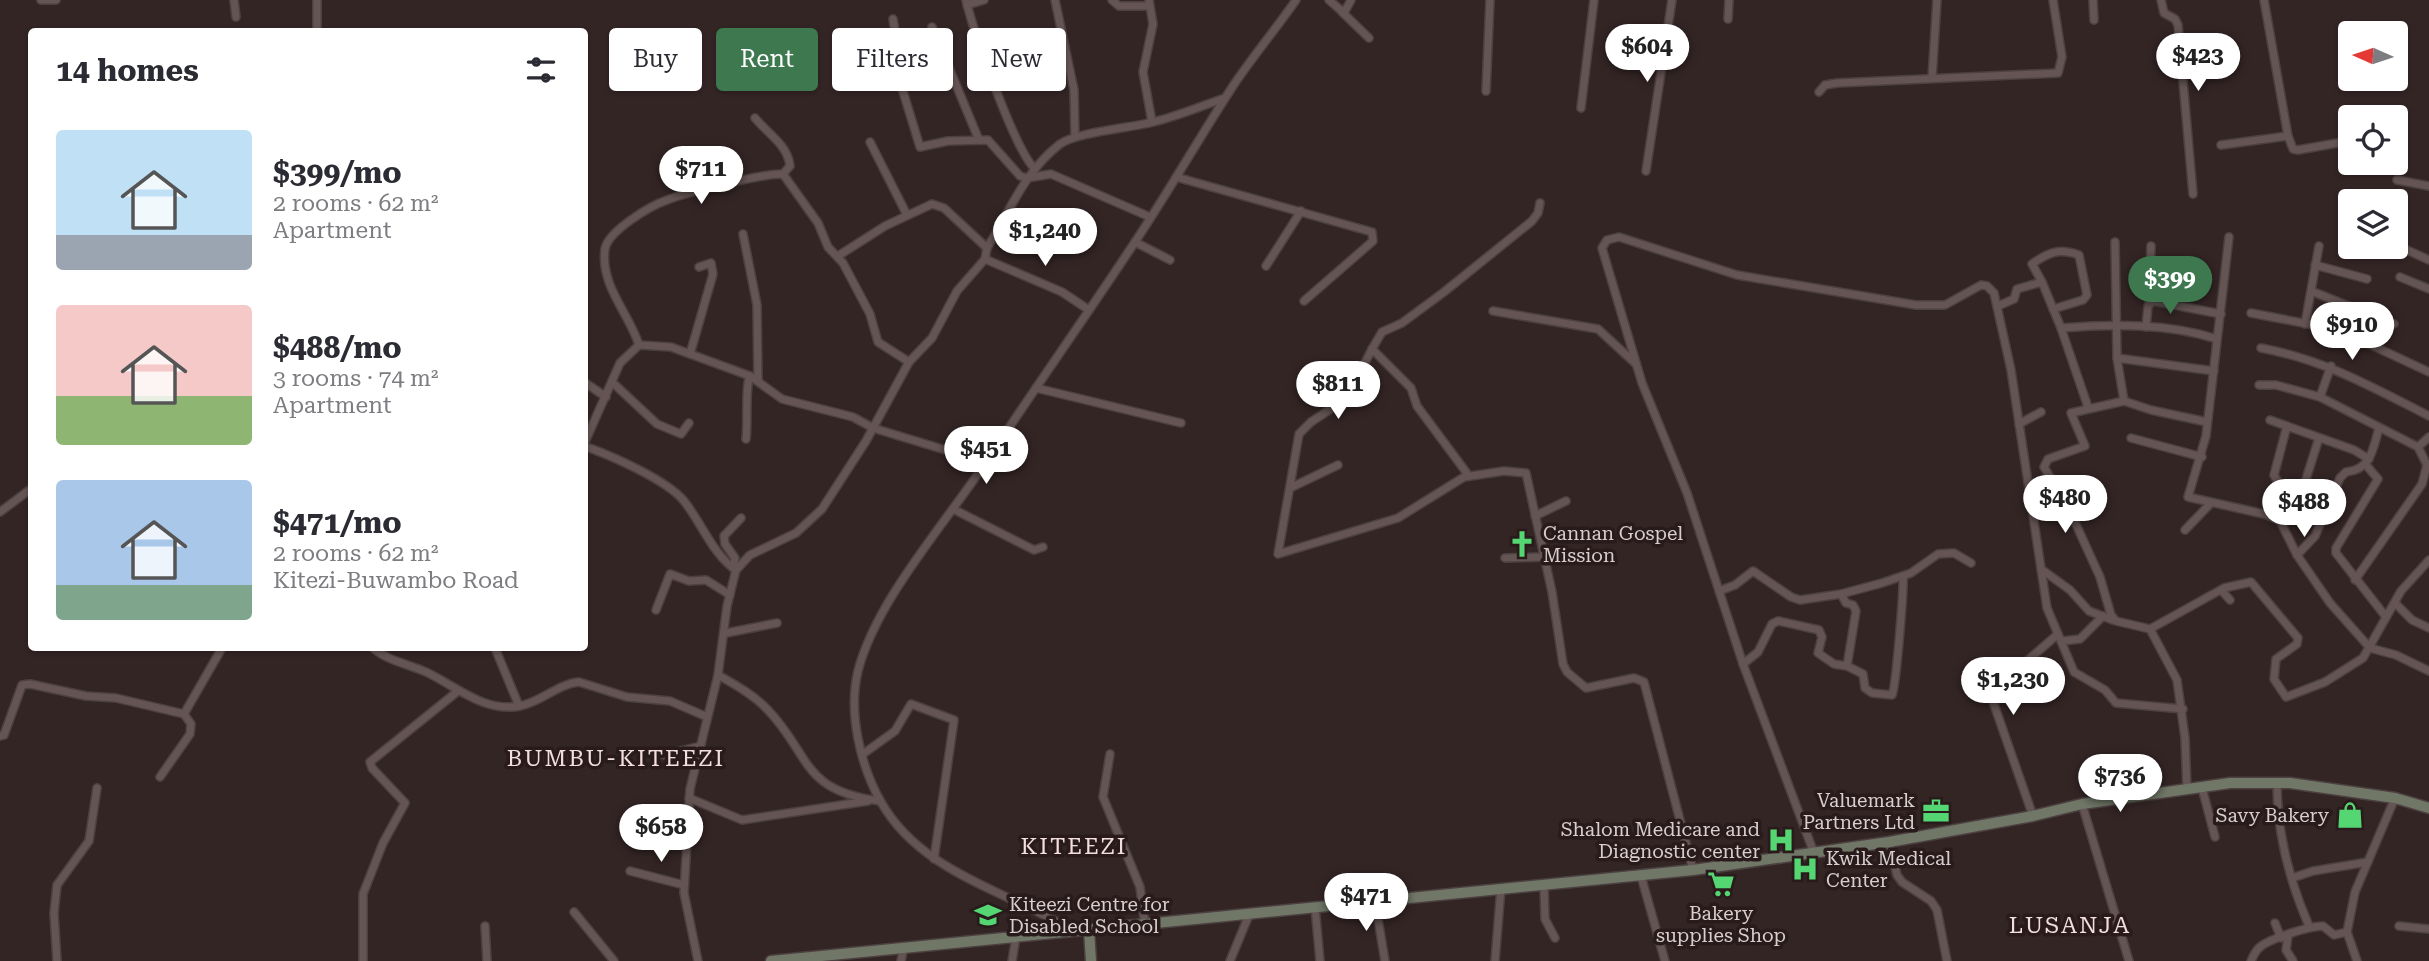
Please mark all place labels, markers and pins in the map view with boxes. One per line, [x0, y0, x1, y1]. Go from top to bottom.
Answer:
pin: $604 [1606, 24, 1688, 84]
pin: $423 [2157, 34, 2239, 93]
pin: $711 [660, 146, 742, 206]
pin: $1,240 [988, 208, 1102, 268]
pin: $399 [2129, 256, 2211, 316]
pin: $910 [2311, 302, 2393, 362]
pin: $811 [1297, 362, 1379, 421]
pin: $451 [945, 426, 1027, 486]
pin: $480 [2024, 476, 2106, 535]
pin: $488 [2263, 480, 2345, 539]
place label: Cannan Gospel Mission [1543, 522, 1683, 567]
church icon: Cannan Gospel Mission [1507, 529, 1537, 559]
pin: $1,230 [1956, 658, 2070, 717]
pin: $736 [2079, 754, 2161, 814]
place label: Valuemark Partners Ltd [1803, 789, 1915, 834]
office icon: Valuemark Partners Ltd [1921, 796, 1951, 826]
shop icon: Savy Bakery [2335, 800, 2365, 830]
pin: $658 [620, 804, 702, 864]
place label: Savy Bakery [2215, 804, 2330, 827]
place label: Shalom Medicare and Diagnostic center [1561, 818, 1760, 863]
hospital icon: Shalom Medicare and Diagnostic center [1766, 825, 1796, 855]
place label: Kwik Medical Center [1826, 847, 1951, 892]
hospital icon: Kwik Medical Center [1790, 854, 1820, 884]
supermarket icon: Bakery supplies Shop [1706, 869, 1736, 899]
pin: $471 [1325, 874, 1407, 933]
place label: Kiteezi Centre for Disabled School [1009, 893, 1170, 938]
school or university icon: Kiteezi Centre for Disabled School [973, 900, 1003, 930]
place label: Bakery supplies Shop [1656, 902, 1786, 947]

